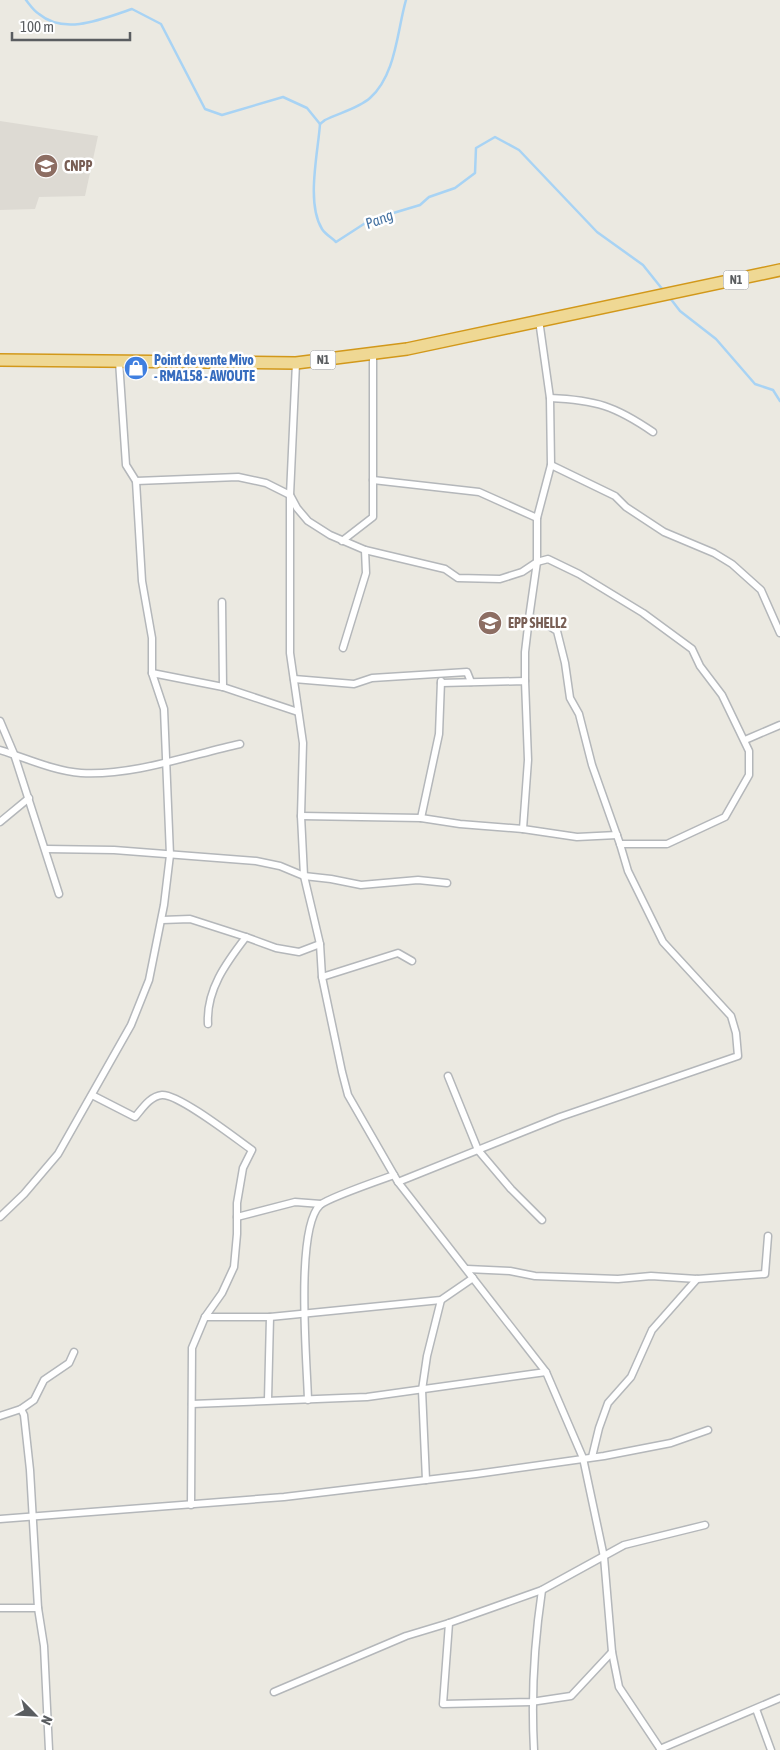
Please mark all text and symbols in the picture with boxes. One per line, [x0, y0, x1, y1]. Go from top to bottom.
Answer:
scale bar [12, 10, 130, 42]
text: 100 m [20, 18, 54, 35]
school or university icon: CNPP [33, 153, 59, 179]
place label: CNPP [64, 158, 92, 174]
water label: Pang [363, 206, 395, 232]
road number: N1 [724, 270, 748, 290]
road number: N1 [310, 350, 336, 370]
place label: Point de vente Mivo - RMA158 - AWOUTE [154, 352, 255, 384]
shop icon: Point de vente Mivo - RMA158 - AWOUTE [123, 355, 149, 381]
school or university icon: EPP SHELL2 [477, 610, 503, 636]
place label: EPP SHELL2 [508, 615, 567, 631]
north arrow [10, 1690, 60, 1740]
text: N [38, 1713, 56, 1727]

